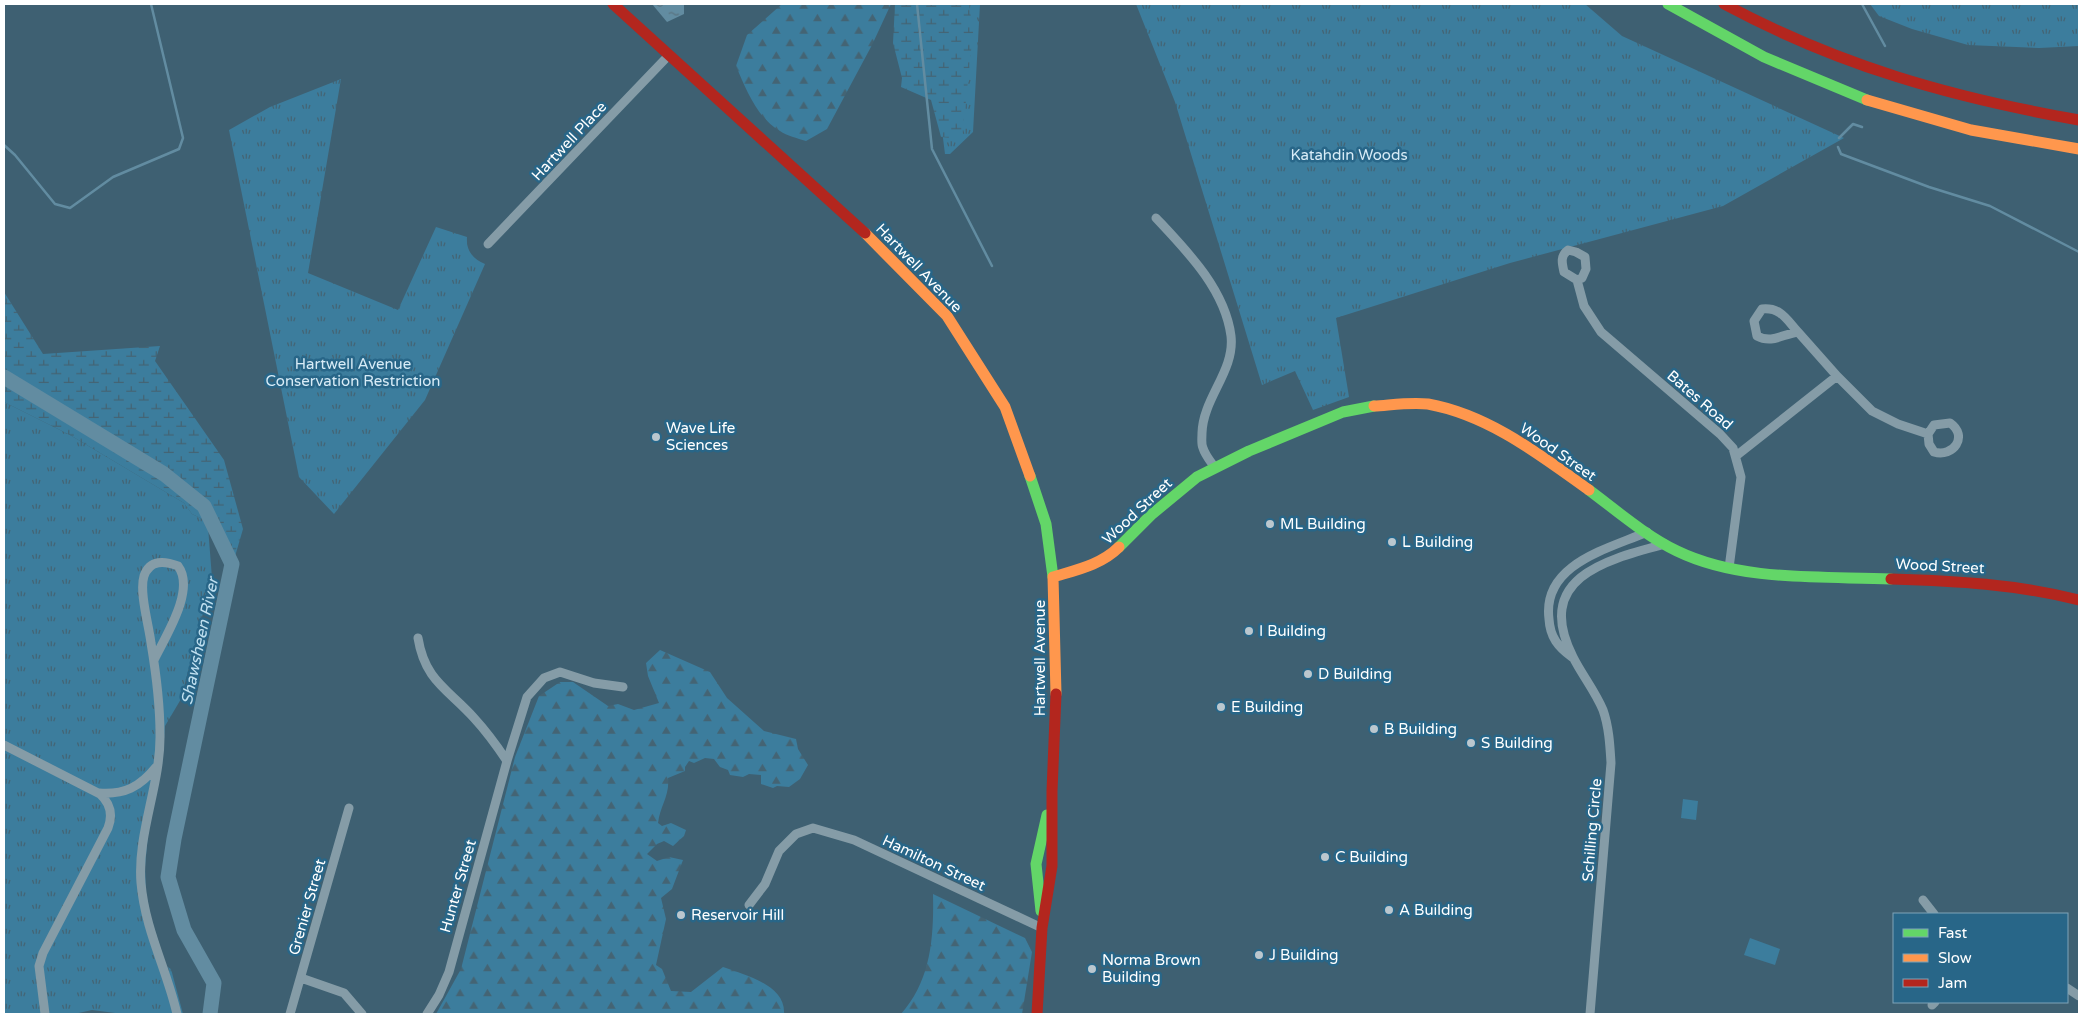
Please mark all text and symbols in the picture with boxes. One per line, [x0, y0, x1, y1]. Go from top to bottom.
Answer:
street label: Hartwell Place [528, 98, 610, 184]
park label: Katahdin Woods [1290, 146, 1408, 164]
street label: Hartwell Avenue [872, 220, 966, 316]
park label: Hartwell Avenue Conservation Restriction [266, 355, 440, 390]
street label: Bates Road [1663, 366, 1737, 434]
place label: Wave Life Sciences [666, 419, 735, 454]
street label: Wood Street [1516, 419, 1600, 485]
marker: Wave Life Sciences [650, 431, 662, 443]
street label: Wood Street [1098, 474, 1176, 548]
place label: ML Building [1280, 515, 1366, 533]
marker: ML Building [1264, 518, 1276, 530]
place label: L Building [1402, 533, 1473, 551]
marker: L Building [1386, 536, 1398, 548]
street label: Wood Street [1895, 555, 1985, 577]
water label: Shawsheen River [177, 574, 224, 707]
street label: Hartwell Avenue [1031, 600, 1049, 716]
place label: I Building [1259, 622, 1326, 640]
marker: I Building [1243, 625, 1255, 637]
place label: D Building [1318, 665, 1392, 683]
marker: D Building [1302, 668, 1314, 680]
place label: E Building [1231, 698, 1303, 716]
marker: E Building [1215, 701, 1227, 713]
place label: B Building [1384, 720, 1457, 738]
marker: B Building [1368, 723, 1380, 735]
place label: S Building [1481, 734, 1553, 752]
marker: S Building [1465, 737, 1477, 749]
street label: Schilling Circle [1579, 778, 1605, 882]
street label: Hamilton Street [880, 831, 989, 895]
street label: Hunter Street [436, 837, 480, 935]
place label: C Building [1335, 848, 1408, 866]
marker: C Building [1319, 851, 1331, 863]
street label: Grenier Street [285, 857, 329, 957]
place label: A Building [1399, 901, 1473, 919]
marker: A Building [1383, 904, 1395, 916]
place label: Reservoir Hill [691, 906, 784, 924]
marker: Reservoir Hill [675, 909, 687, 921]
legend [1893, 913, 2068, 1003]
text: Fast [1938, 924, 1968, 942]
place label: J Building [1269, 946, 1339, 964]
marker: J Building [1253, 949, 1265, 961]
text: Slow [1938, 949, 1972, 967]
place label: Norma Brown Building [1102, 951, 1201, 986]
marker: Norma Brown Building [1086, 963, 1098, 975]
text: Jam [1938, 974, 1967, 992]

